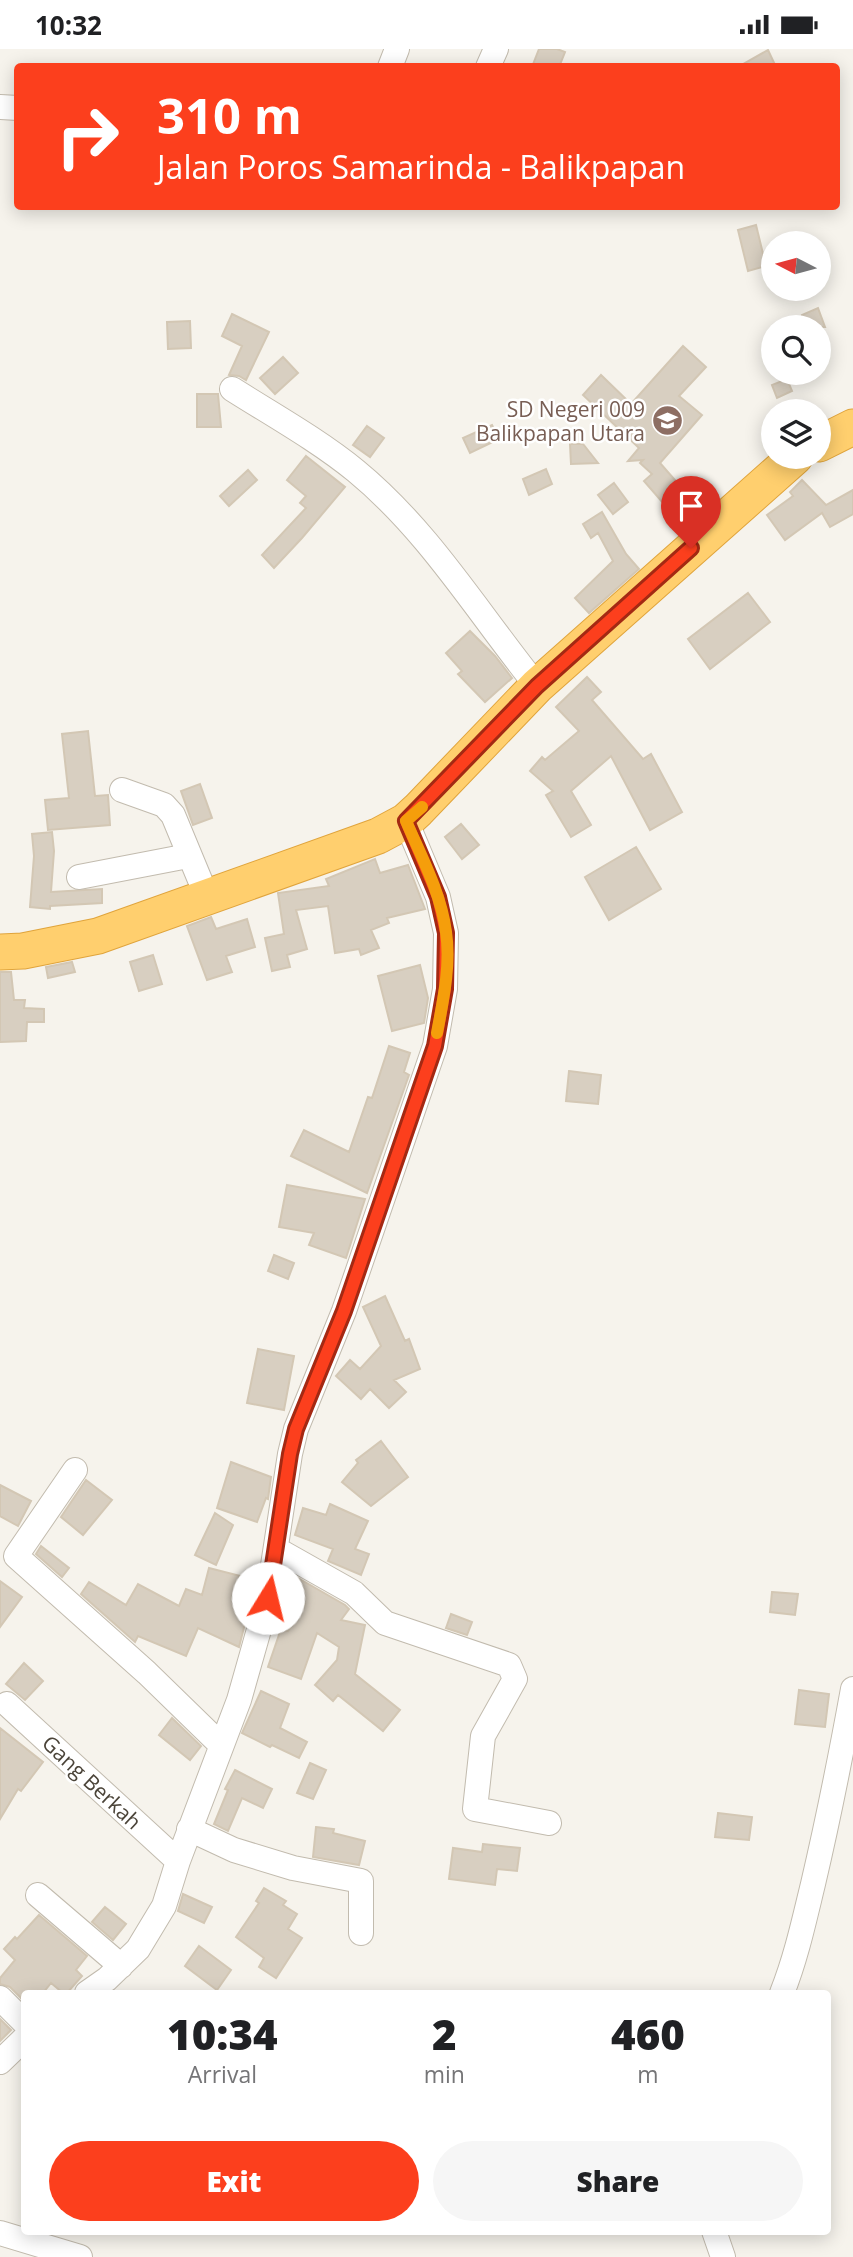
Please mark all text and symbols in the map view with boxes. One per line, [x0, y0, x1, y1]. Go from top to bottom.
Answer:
text: 10:32 [35, 7, 102, 43]
text: 310 m [157, 82, 302, 148]
icon: right [42, 91, 133, 182]
text: Jalan Poros Samarinda - Balikpapan [157, 145, 685, 188]
north arrow [761, 231, 831, 301]
map controls [761, 231, 831, 469]
button: search [761, 315, 831, 385]
place label: SD Negeri 009 Balikpapan Utara [476, 395, 645, 447]
button: layers [761, 399, 831, 469]
school or university icon: SD Negeri 009 Balikpapan Utara [651, 404, 685, 438]
pin [661, 476, 721, 548]
icon: arrive [672, 487, 710, 525]
position arrow [231, 1561, 305, 1635]
street label: Gang Berkah [36, 1729, 148, 1835]
text: 10:34 [167, 2005, 278, 2062]
text: 2 [432, 2005, 457, 2062]
text: 460 [611, 2005, 685, 2062]
text: Arrival [188, 2058, 257, 2090]
text: min [424, 2058, 465, 2090]
text: m [637, 2058, 659, 2090]
button: Exit [49, 2141, 419, 2221]
button: Share [433, 2141, 803, 2221]

